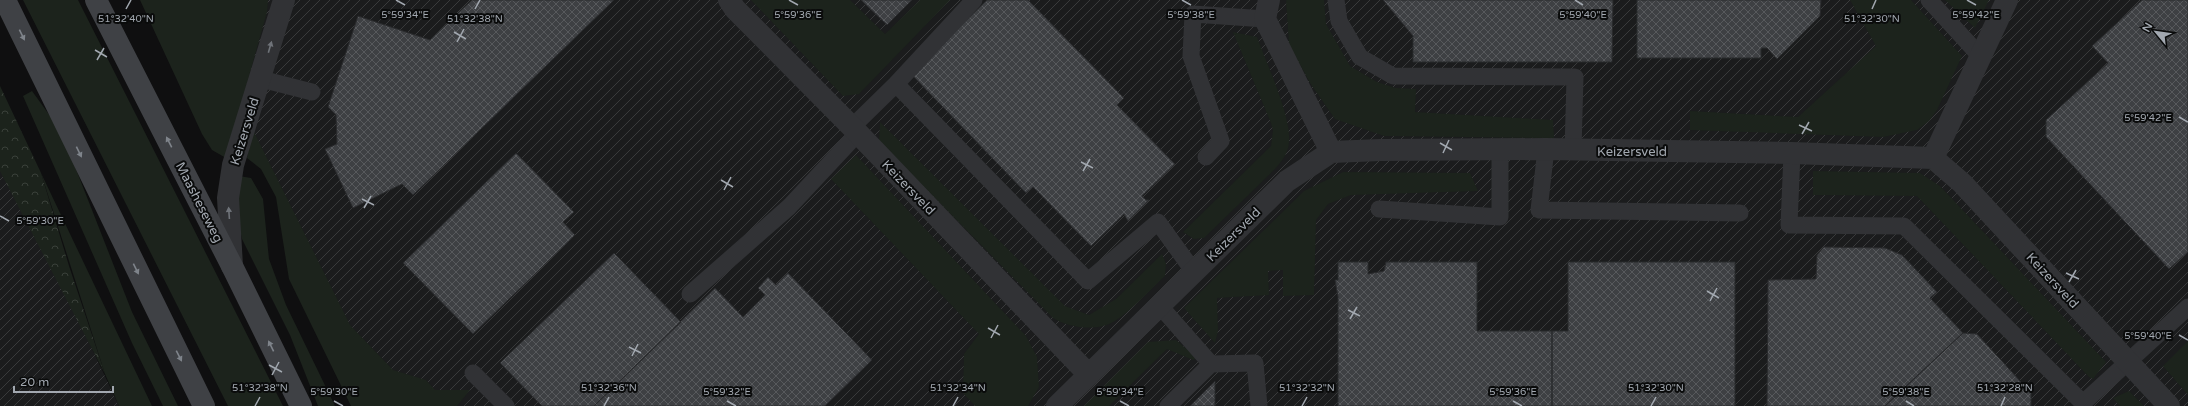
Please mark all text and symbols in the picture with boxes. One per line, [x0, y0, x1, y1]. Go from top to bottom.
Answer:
text: 5°59'34"E [381, 9, 429, 21]
text: 5°59'36"E [774, 9, 822, 21]
text: 5°59'38"E [1167, 9, 1215, 21]
text: 5°59'40"E [1559, 9, 1607, 21]
text: 5°59'42"E [1952, 9, 2000, 21]
north arrow [2136, 12, 2176, 52]
text: 51°32'40"N [98, 13, 154, 25]
text: 51°32'38"N [447, 13, 503, 25]
text: 51°32'30"N [1844, 13, 1900, 25]
text: N [2140, 20, 2156, 34]
one-way arrow [19, 29, 25, 41]
one-way arrow [267, 41, 273, 53]
street label: Keizersveld [227, 96, 263, 167]
text: 5°59'42"E [2124, 112, 2172, 124]
one-way arrow [166, 137, 172, 148]
street label: Keizersveld [1597, 144, 1667, 160]
one-way arrow [76, 146, 82, 158]
street label: Keizersveld [878, 157, 938, 218]
street label: Maasheseweg [172, 160, 226, 245]
street label: Keizersveld [1203, 204, 1264, 265]
one-way arrow [225, 207, 232, 219]
text: 5°59'30"E [16, 215, 64, 227]
street label: Keizersveld [2023, 250, 2082, 312]
one-way arrow [133, 263, 139, 275]
text: 5°59'40"E [2124, 330, 2172, 342]
one-way arrow [268, 340, 275, 352]
one-way arrow [176, 351, 182, 362]
scale bar [14, 368, 113, 394]
text: 20 m [20, 375, 49, 389]
text: 51°32'38"N [232, 382, 288, 394]
text: 51°32'36"N [581, 382, 637, 394]
text: 51°32'34"N [930, 382, 986, 394]
text: 51°32'32"N [1279, 382, 1335, 394]
text: 51°32'30"N [1628, 382, 1684, 394]
text: 51°32'28"N [1977, 382, 2033, 394]
text: 5°59'30"E [310, 386, 358, 398]
text: 5°59'32"E [703, 386, 751, 398]
text: 5°59'34"E [1096, 386, 1144, 398]
text: 5°59'36"E [1489, 386, 1537, 398]
text: 5°59'38"E [1882, 386, 1930, 398]

